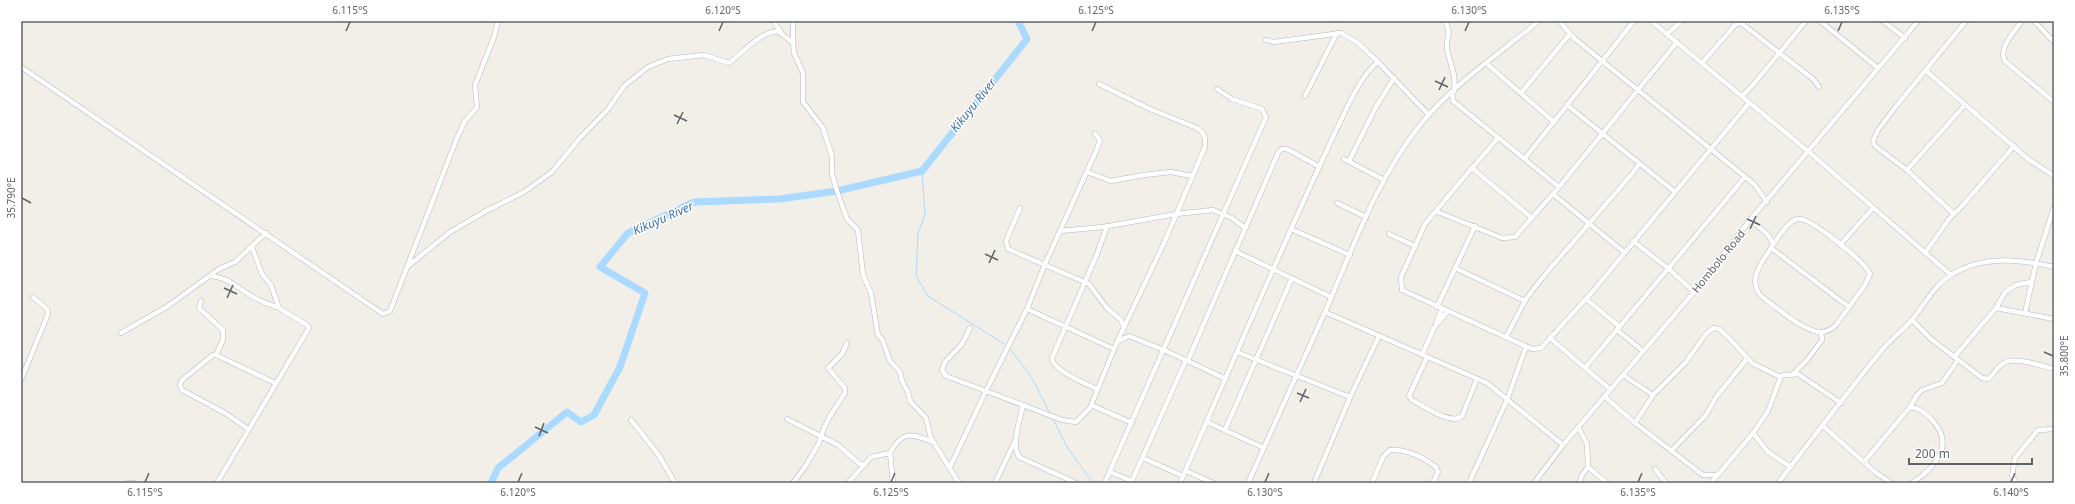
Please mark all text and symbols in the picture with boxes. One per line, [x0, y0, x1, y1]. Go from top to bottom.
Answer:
text: 6.115°S [332, 3, 368, 17]
text: 6.120°S [705, 3, 741, 17]
text: 6.125°S [1078, 3, 1114, 17]
text: 6.130°S [1451, 3, 1487, 17]
text: 6.135°S [1824, 3, 1860, 17]
water label: Kikuyu River [946, 74, 1001, 136]
text: 35.790°E [4, 177, 18, 219]
water label: Kikuyu River [630, 197, 697, 239]
street label: Hombolo Road [1688, 226, 1748, 296]
text: 35.800°E [2057, 335, 2071, 377]
scale bar [1909, 440, 2032, 466]
text: 200 m [1915, 445, 1950, 462]
text: 6.115°S [127, 485, 163, 499]
text: 6.120°S [500, 485, 536, 499]
text: 6.125°S [873, 485, 909, 499]
text: 6.130°S [1247, 485, 1283, 499]
text: 6.135°S [1620, 485, 1656, 499]
text: 6.140°S [1993, 485, 2029, 499]

